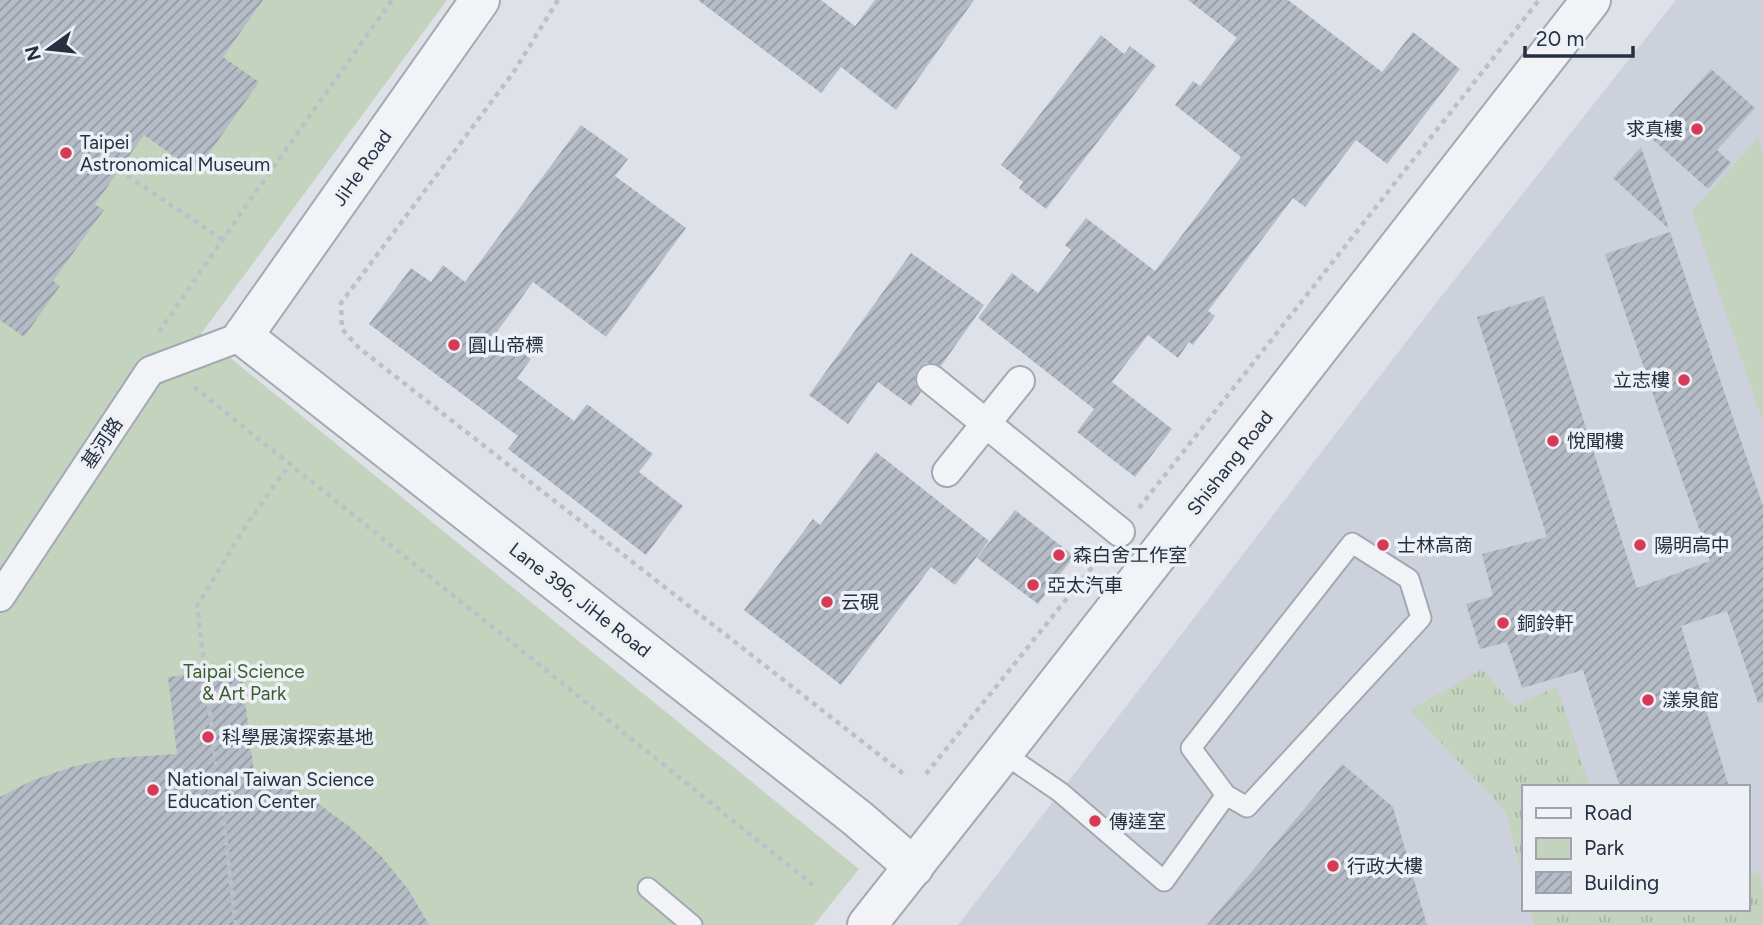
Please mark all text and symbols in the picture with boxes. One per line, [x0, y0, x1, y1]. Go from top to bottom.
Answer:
north arrow [14, 14, 84, 84]
scale bar [1525, 14, 1634, 58]
text: 20 m [1536, 26, 1584, 51]
text: N [20, 43, 46, 63]
place label: 求真樓 [1626, 118, 1683, 141]
marker: 求真樓 [1689, 121, 1705, 137]
street label: JiHe Road [328, 126, 396, 210]
place label: Taipei Astronomical Museum [80, 131, 270, 176]
marker: Taipei Astronomical Museum [58, 145, 74, 161]
place label: 圓山帝標 [468, 334, 544, 357]
marker: 圓山帝標 [446, 337, 462, 353]
place label: 立志樓 [1613, 369, 1670, 392]
marker: 立志樓 [1676, 372, 1692, 388]
street label: Shishang Road [1182, 406, 1278, 520]
street label: 基河路 [77, 413, 127, 473]
place label: 悅聞樓 [1567, 430, 1624, 453]
marker: 悅聞樓 [1545, 433, 1561, 449]
place label: 士林高商 [1397, 534, 1473, 557]
place label: 陽明高中 [1654, 534, 1730, 557]
marker: 士林高商 [1375, 537, 1391, 553]
marker: 陽明高中 [1632, 537, 1648, 553]
street label: Lane 396, JiHe Road [505, 538, 655, 662]
place label: 森白舍工作室 [1073, 544, 1187, 567]
marker: 森白舍工作室 [1051, 547, 1067, 563]
place label: 亞太汽車 [1047, 574, 1123, 597]
marker: 亞太汽車 [1025, 577, 1041, 593]
place label: 云硯 [841, 591, 879, 614]
marker: 云硯 [819, 594, 835, 610]
place label: 銅鈴軒 [1517, 612, 1574, 635]
marker: 銅鈴軒 [1495, 615, 1511, 631]
park label: Taipai Science & Art Park [183, 660, 305, 705]
place label: 漾泉館 [1662, 689, 1719, 712]
marker: 漾泉館 [1640, 692, 1656, 708]
place label: 科學展演探索基地 [222, 726, 374, 749]
marker: 科學展演探索基地 [200, 729, 216, 745]
place label: National Taiwan Science Education Center [167, 768, 374, 813]
marker: National Taiwan Science Education Center [145, 782, 161, 798]
legend [1522, 785, 1749, 911]
text: Road [1584, 800, 1632, 825]
place label: 傳達室 [1109, 810, 1166, 833]
marker: 傳達室 [1087, 813, 1103, 829]
text: Park [1584, 835, 1625, 860]
place label: 行政大樓 [1347, 855, 1423, 878]
marker: 行政大樓 [1325, 858, 1341, 874]
text: Building [1584, 870, 1659, 895]

